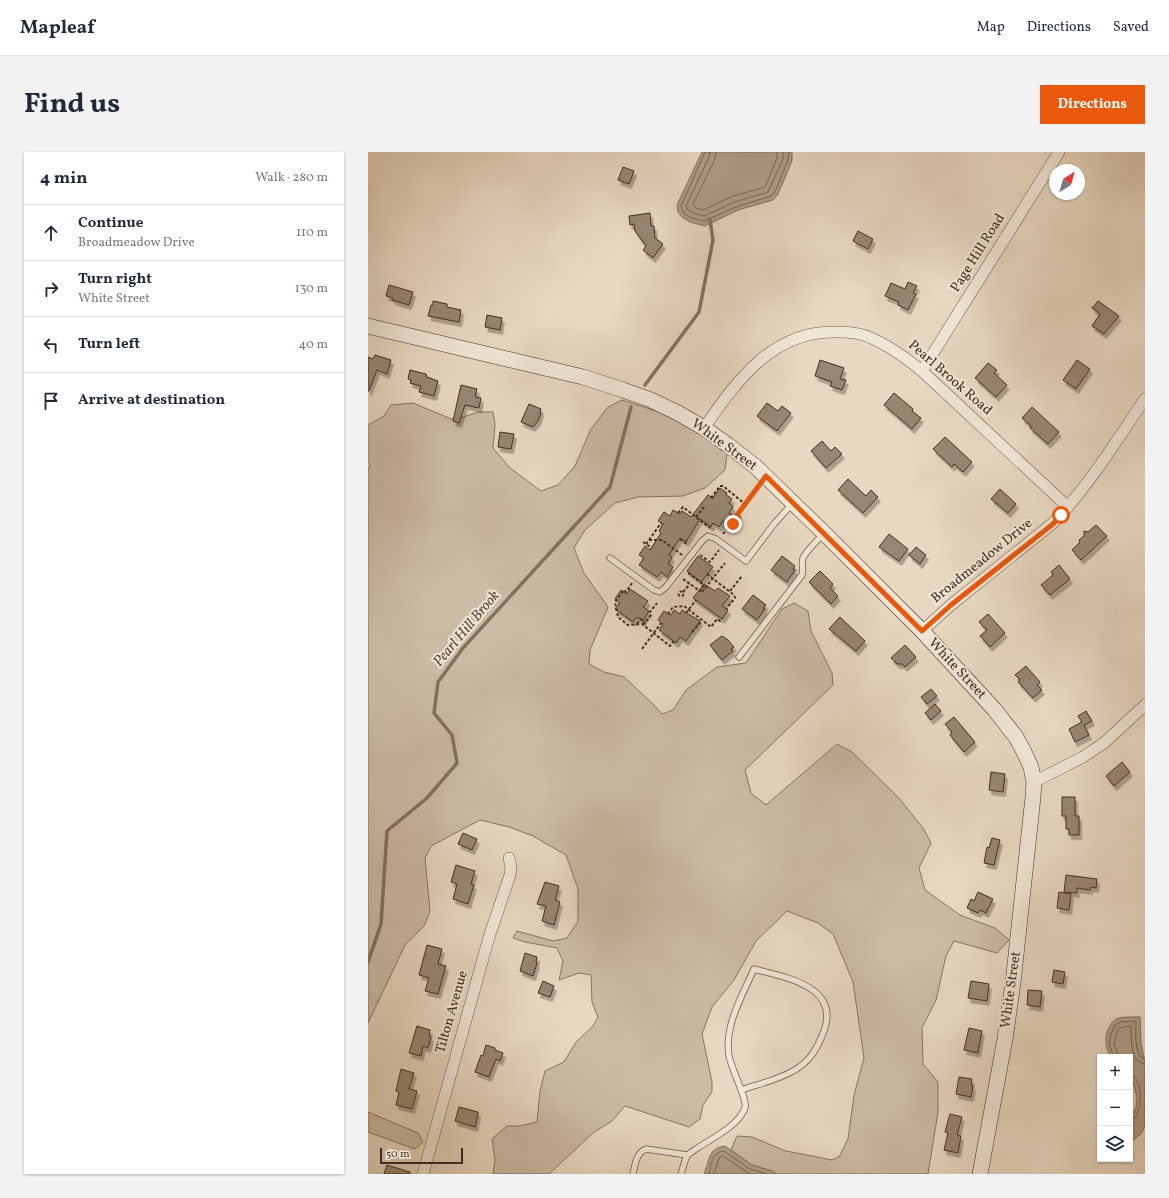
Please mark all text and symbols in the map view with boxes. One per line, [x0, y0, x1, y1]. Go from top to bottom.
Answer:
text: Mapleaf [20, 15, 95, 41]
text: Map [977, 18, 1005, 37]
text: Directions [1027, 18, 1091, 37]
text: Saved [1113, 18, 1149, 37]
text: Find us [24, 85, 120, 124]
button: Directions [1040, 85, 1145, 124]
north arrow [1049, 164, 1085, 200]
text: 4 min [40, 167, 87, 190]
text: Walk · 280 m [255, 169, 328, 187]
street label: Page Hill Road [946, 210, 1010, 296]
text: Continue [78, 213, 143, 234]
icon: ahead [40, 222, 62, 244]
text: 110 m [296, 224, 328, 242]
text: Broadmeadow Drive [78, 234, 195, 252]
text: Turn right [78, 269, 152, 290]
icon: right [40, 278, 62, 300]
text: 130 m [295, 280, 328, 298]
text: White Street [78, 290, 150, 308]
icon: left [40, 334, 62, 356]
text: Turn left [78, 334, 140, 355]
text: 40 m [299, 336, 328, 354]
street label: Pearl Brook Road [904, 336, 996, 420]
icon: arrive [40, 390, 62, 412]
text: Arrive at destination [78, 390, 225, 411]
street label: White Street [687, 415, 761, 475]
route start [1052, 506, 1070, 524]
street label: Broadmeadow Drive [927, 514, 1037, 608]
route end [724, 515, 742, 533]
water label: Pearl Hill Brook [429, 586, 505, 672]
street label: White Street [924, 634, 990, 704]
street label: White Street [996, 950, 1026, 1030]
street label: Tilton Avenue [431, 968, 473, 1056]
map controls [1097, 1054, 1133, 1162]
button: + [1097, 1054, 1133, 1090]
button: − [1097, 1090, 1133, 1126]
button: layers [1097, 1126, 1133, 1162]
scale bar [380, 1146, 463, 1165]
text: 50 m [386, 1147, 410, 1162]

